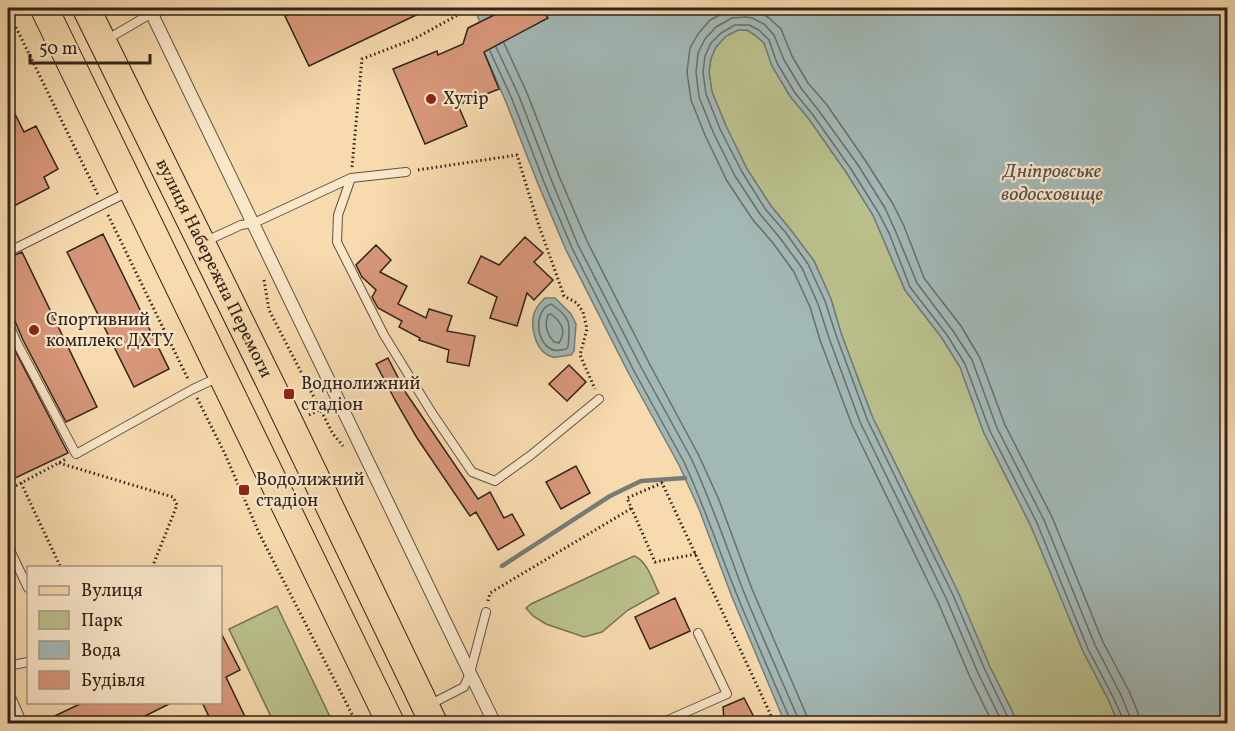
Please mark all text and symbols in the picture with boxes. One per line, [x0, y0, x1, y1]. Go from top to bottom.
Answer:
scale bar [30, 27, 150, 65]
text: 50 m [39, 37, 78, 62]
place label: Хутір [443, 87, 489, 112]
marker: Хутір [424, 92, 438, 106]
street label: вулиця Набережна Перемоги [149, 154, 278, 382]
water label: Дніпровське водосховище [1001, 158, 1103, 209]
place label: Спортивний комплекс ДХТУ [46, 308, 174, 354]
marker: Спортивний комплекс ДХТУ [27, 323, 41, 337]
place label: Воднолижний стадіон [301, 372, 421, 418]
marker: Воднолижний стадіон [282, 387, 296, 401]
place label: Водолижний стадіон [256, 468, 365, 514]
marker: Водолижний стадіон [237, 483, 251, 497]
legend [27, 566, 222, 704]
text: Вулиця [81, 579, 143, 604]
text: Парк [81, 609, 123, 634]
text: Вода [81, 639, 121, 664]
text: Будівля [81, 669, 145, 694]

